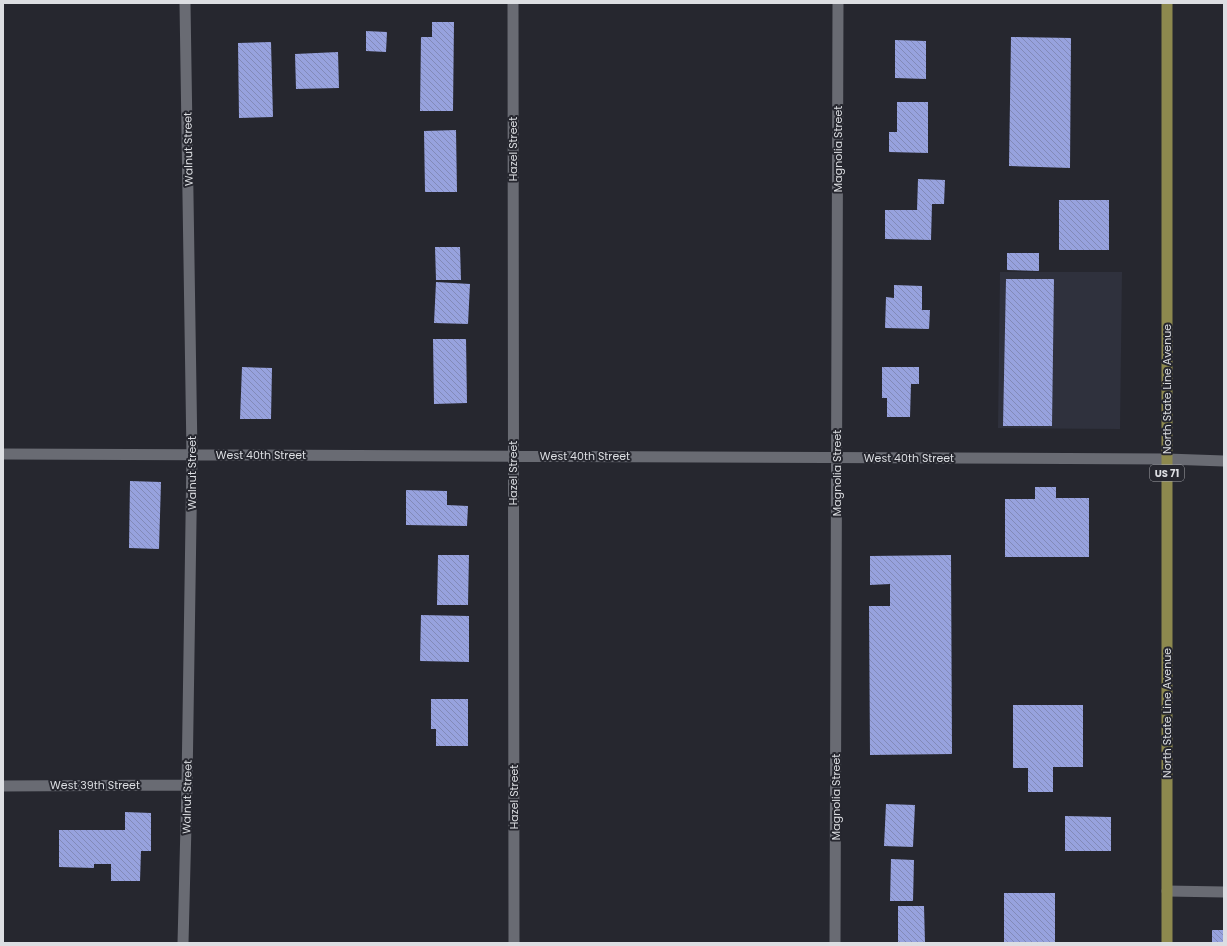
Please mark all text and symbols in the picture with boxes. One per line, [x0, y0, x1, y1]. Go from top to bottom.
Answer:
street label: Magnolia Street [830, 106, 846, 192]
street label: Walnut Street [179, 112, 197, 186]
street label: Hazel Street [505, 117, 521, 181]
street label: North State Line Avenue [1159, 324, 1175, 454]
street label: Magnolia Street [829, 430, 845, 516]
street label: Walnut Street [184, 436, 200, 510]
street label: Hazel Street [505, 441, 521, 505]
street label: West 40th Street [216, 447, 306, 463]
street label: West 40th Street [540, 448, 630, 464]
street label: West 40th Street [864, 450, 954, 466]
road number: US 71 [1150, 465, 1184, 481]
street label: North State Line Avenue [1159, 648, 1175, 778]
street label: Magnolia Street [828, 754, 844, 840]
street label: Walnut Street [178, 760, 196, 834]
street label: Hazel Street [506, 765, 522, 829]
street label: West 39th Street [50, 777, 140, 793]

